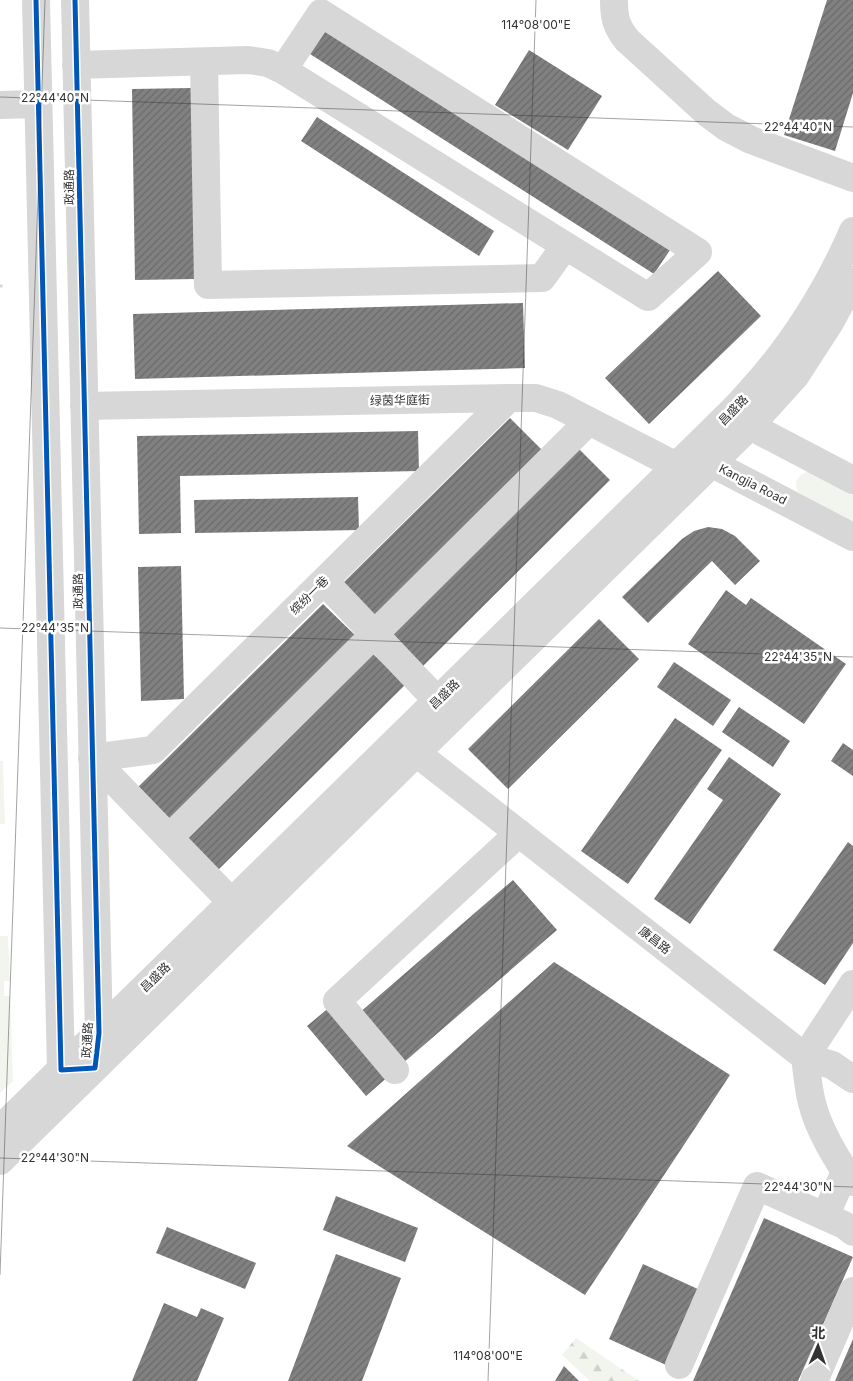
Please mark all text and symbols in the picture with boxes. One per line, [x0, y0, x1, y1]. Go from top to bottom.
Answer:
text: 114°08'00"E [501, 17, 571, 32]
text: 22°44'40"N [21, 90, 89, 105]
text: 22°44'40"N [764, 119, 832, 134]
street label: 政通路 [61, 169, 77, 205]
street label: 绿茵华庭街 [370, 392, 430, 408]
street label: 昌盛路 [715, 392, 751, 428]
street label: Kangjia Road [717, 460, 789, 508]
street label: 政通路 [70, 573, 86, 609]
street label: 缤纷一巷 [287, 573, 331, 617]
text: 22°44'35"N [21, 620, 89, 635]
text: 22°44'35"N [764, 649, 832, 664]
street label: 昌盛路 [426, 676, 462, 712]
street label: 康昌路 [636, 923, 674, 957]
street label: 昌盛路 [137, 959, 173, 995]
street label: 政通路 [79, 1022, 95, 1058]
text: 22°44'30"N [21, 1150, 89, 1165]
text: 22°44'30"N [764, 1179, 832, 1194]
north arrow [793, 1321, 843, 1371]
text: 北 [811, 1324, 826, 1341]
text: 114°08'00"E [453, 1348, 523, 1363]

